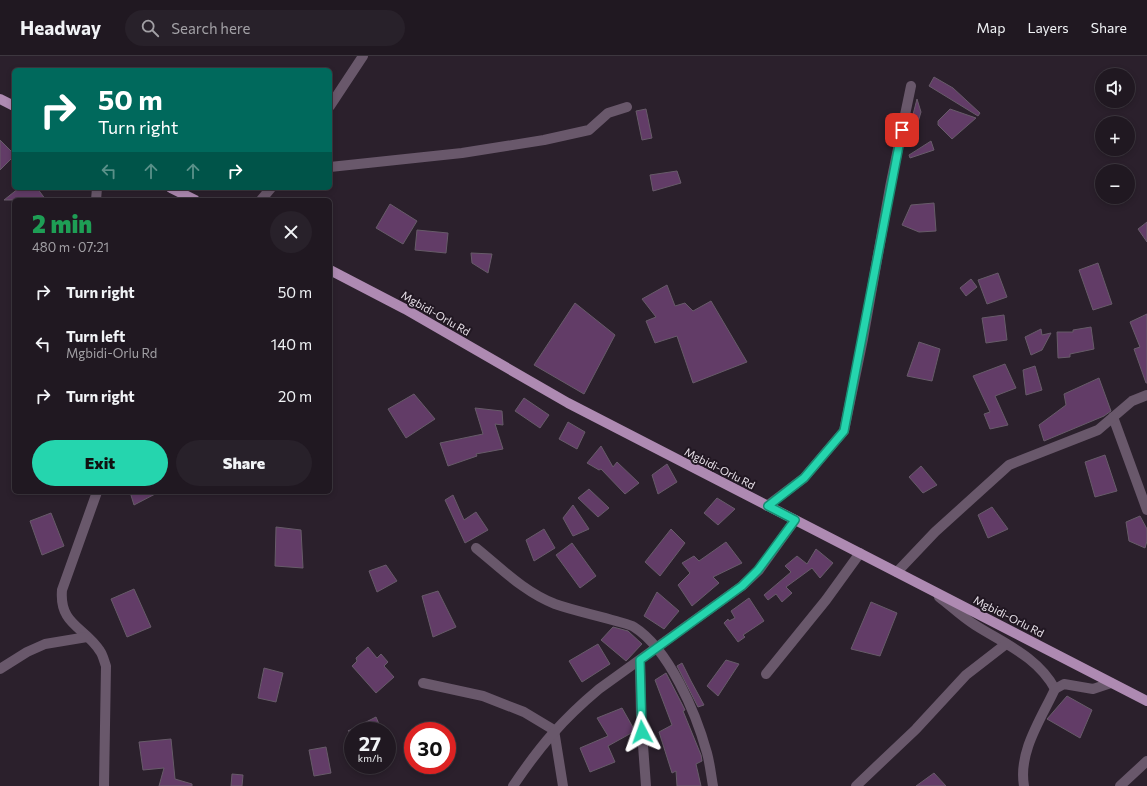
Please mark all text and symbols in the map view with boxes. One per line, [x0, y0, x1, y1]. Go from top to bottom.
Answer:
search box [125, 10, 405, 46]
text: Headway [20, 16, 101, 39]
icon: search [139, 17, 161, 39]
text: Search here [171, 19, 251, 37]
text: Map [977, 19, 1005, 36]
text: Layers [1027, 19, 1069, 36]
text: Share [1091, 19, 1127, 36]
map controls [1095, 68, 1135, 204]
button: sound [1095, 68, 1135, 108]
text: 50 m [98, 82, 163, 116]
icon: right [32, 84, 84, 136]
pin [885, 113, 919, 147]
text: Turn right [98, 116, 178, 138]
button: + [1095, 116, 1135, 156]
icon: arrive [891, 119, 913, 141]
icon: left [98, 160, 120, 182]
icon: ahead [140, 160, 162, 182]
icon: ahead [182, 160, 204, 182]
icon: right [224, 160, 246, 182]
button: − [1095, 164, 1135, 204]
text: 2 min [32, 209, 92, 238]
button: close [270, 211, 312, 253]
text: 480 m · 07:21 [32, 239, 109, 255]
icon: right [32, 281, 54, 303]
text: Turn right [66, 283, 135, 301]
text: 50 m [278, 283, 312, 301]
street label: Mgbidi-Orlu Rd [399, 288, 473, 338]
text: Turn left [66, 327, 125, 345]
icon: left [32, 333, 54, 355]
text: 140 m [271, 335, 312, 353]
text: Mgbidi-Orlu Rd [66, 345, 157, 361]
icon: right [32, 385, 54, 407]
text: Turn right [66, 387, 135, 405]
text: 20 m [278, 387, 312, 405]
button: Exit [32, 440, 168, 486]
button: Share [176, 440, 312, 486]
street label: Mgbidi-Orlu Rd [683, 445, 757, 491]
street label: Mgbidi-Orlu Rd [972, 593, 1046, 639]
position arrow [621, 711, 663, 753]
speed limit sign: 30 [404, 722, 456, 774]
text: 27 [359, 731, 381, 755]
text: km/h [358, 752, 382, 764]

